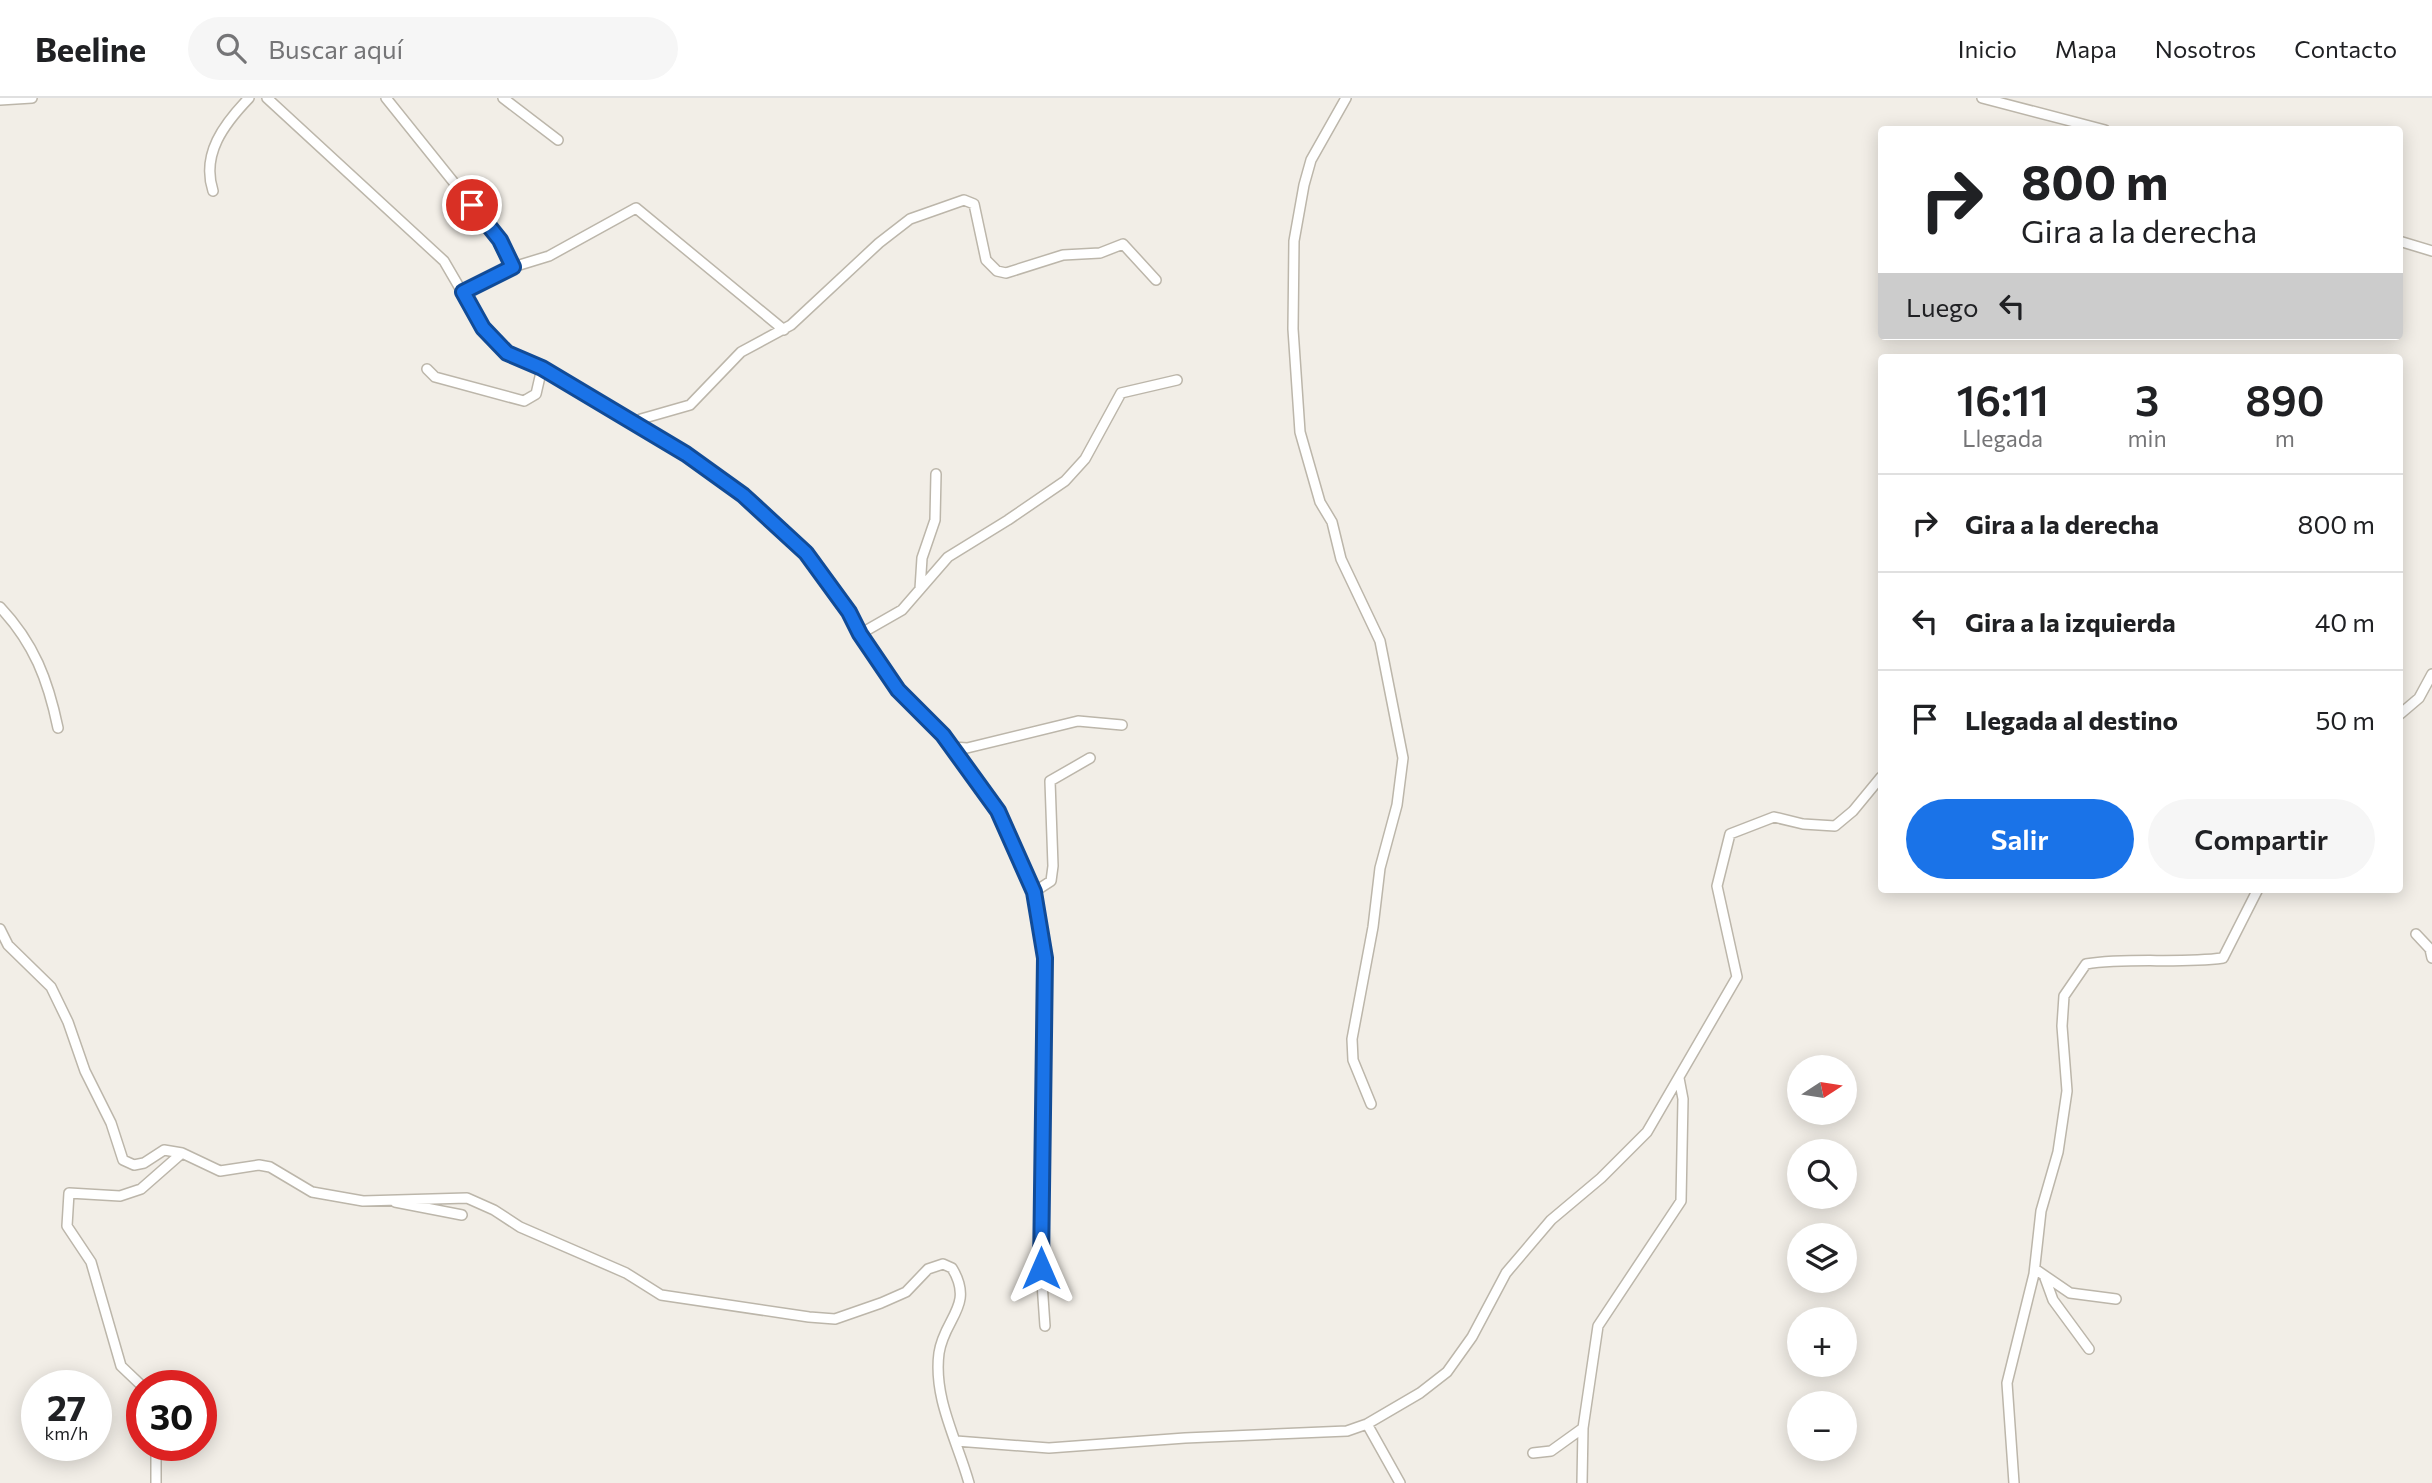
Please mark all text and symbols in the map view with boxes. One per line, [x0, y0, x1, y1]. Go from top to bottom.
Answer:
search box [188, 17, 678, 80]
text: Beeline [35, 28, 146, 69]
icon: search [212, 29, 250, 67]
text: Buscar aquí [268, 33, 403, 64]
text: Inicio [1958, 34, 2017, 63]
text: Mapa [2055, 34, 2117, 63]
text: Nosotros [2155, 34, 2256, 63]
text: Contacto [2294, 34, 2397, 63]
text: 800 m [2021, 150, 2169, 210]
icon: right [1906, 154, 1997, 245]
pin [442, 175, 502, 235]
icon: arrive [453, 186, 491, 224]
text: Gira a la derecha [2021, 210, 2257, 250]
icon: left [1993, 287, 2031, 325]
text: Luego [1906, 291, 1979, 322]
text: 16:11 [1957, 373, 2049, 425]
text: 3 [2135, 373, 2159, 425]
text: 890 [2245, 373, 2324, 425]
text: Llegada [1962, 424, 2043, 452]
text: min [2127, 424, 2167, 452]
text: m [2275, 424, 2295, 452]
icon: right [1906, 504, 1944, 542]
text: Gira a la derecha [1965, 508, 2159, 539]
text: 800 m [2298, 508, 2375, 539]
icon: left [1906, 602, 1944, 640]
text: Gira a la izquierda [1965, 606, 2176, 637]
text: 40 m [2315, 606, 2375, 637]
icon: arrive [1906, 700, 1944, 738]
text: Llegada al destino [1965, 704, 2178, 735]
text: 50 m [2315, 704, 2375, 735]
button: Salir [1906, 799, 2134, 879]
button: Compartir [2148, 799, 2375, 879]
north arrow [1787, 1055, 1857, 1125]
map controls [1787, 1055, 1857, 1461]
button: search [1787, 1139, 1857, 1209]
button: layers [1787, 1223, 1857, 1293]
position arrow [1004, 1231, 1078, 1305]
button: + [1787, 1307, 1857, 1377]
speed limit sign: 30 [126, 1370, 217, 1461]
text: 27 [47, 1385, 86, 1428]
button: − [1787, 1391, 1857, 1461]
text: km/h [45, 1422, 88, 1444]

